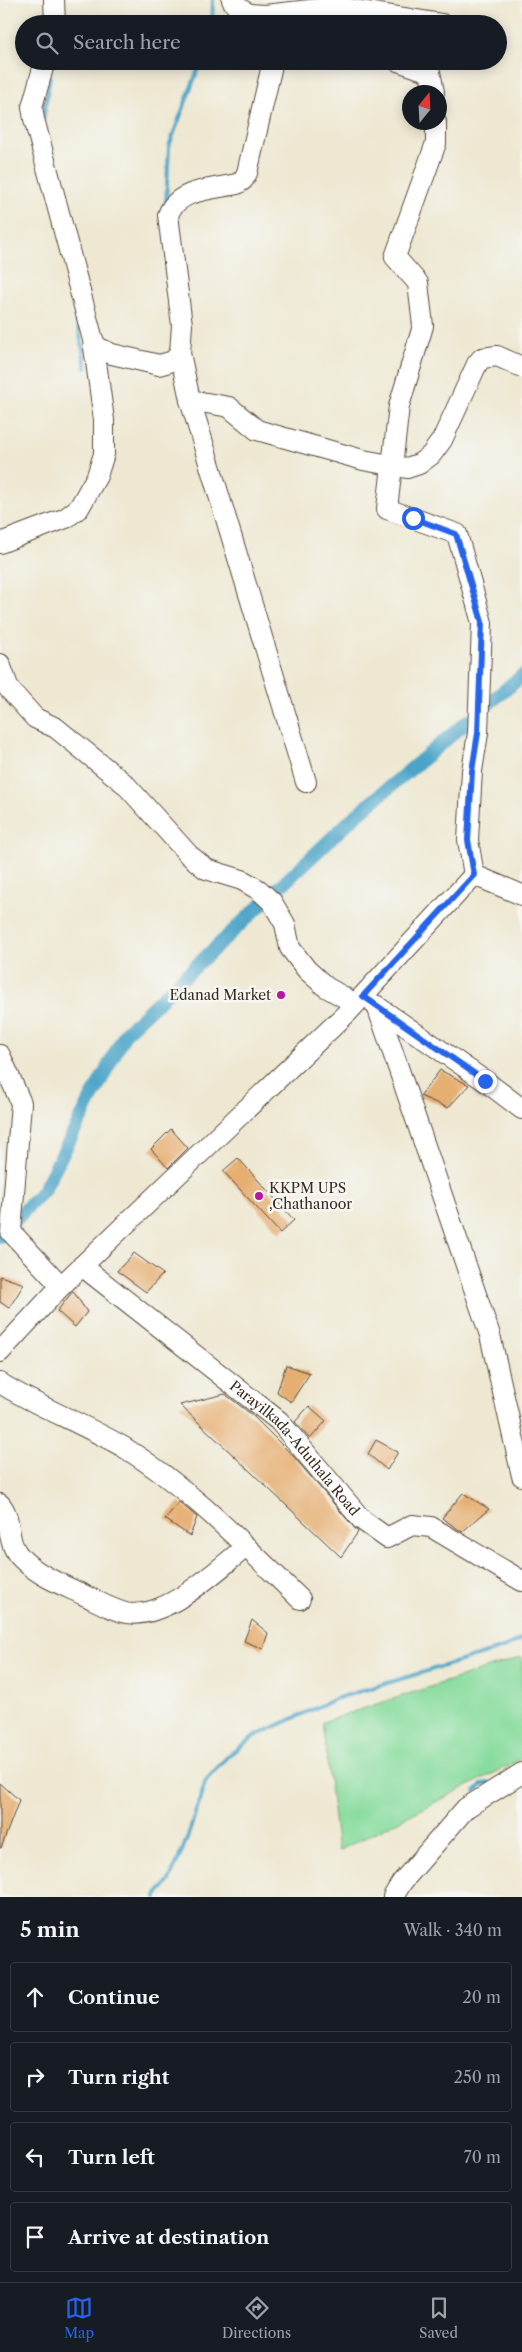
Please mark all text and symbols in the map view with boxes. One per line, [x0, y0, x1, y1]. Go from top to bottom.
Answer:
search box [15, 15, 507, 70]
icon: search [33, 29, 61, 57]
text: Search here [73, 31, 181, 54]
north arrow [402, 85, 447, 130]
route start [402, 507, 425, 530]
place label: Edanad Market [169, 986, 271, 1004]
marker: Edanad Market [275, 989, 287, 1001]
route end [474, 1070, 497, 1093]
place label: KKPM UPS ,Chathanoor [269, 1179, 352, 1213]
marker: KKPM UPS ,Chathanoor [253, 1190, 265, 1202]
street label: Parayilkada-Aduthala Road [226, 1377, 364, 1520]
text: 5 min [20, 1917, 80, 1942]
text: Walk · 340 m [403, 1920, 502, 1940]
icon: ahead [21, 1983, 49, 2011]
text: Continue [68, 1986, 160, 2009]
text: 20 m [462, 1987, 501, 2007]
icon: right [21, 2063, 49, 2091]
text: Turn right [68, 2066, 169, 2089]
text: 250 m [454, 2067, 501, 2087]
icon: left [21, 2143, 49, 2171]
text: Turn left [68, 2146, 155, 2169]
text: 70 m [464, 2147, 501, 2167]
icon: arrive [21, 2223, 49, 2251]
text: Arrive at destination [68, 2226, 269, 2249]
tab: Map [64, 2294, 94, 2342]
tab: Directions [222, 2294, 291, 2342]
tab: Saved [419, 2294, 458, 2342]

